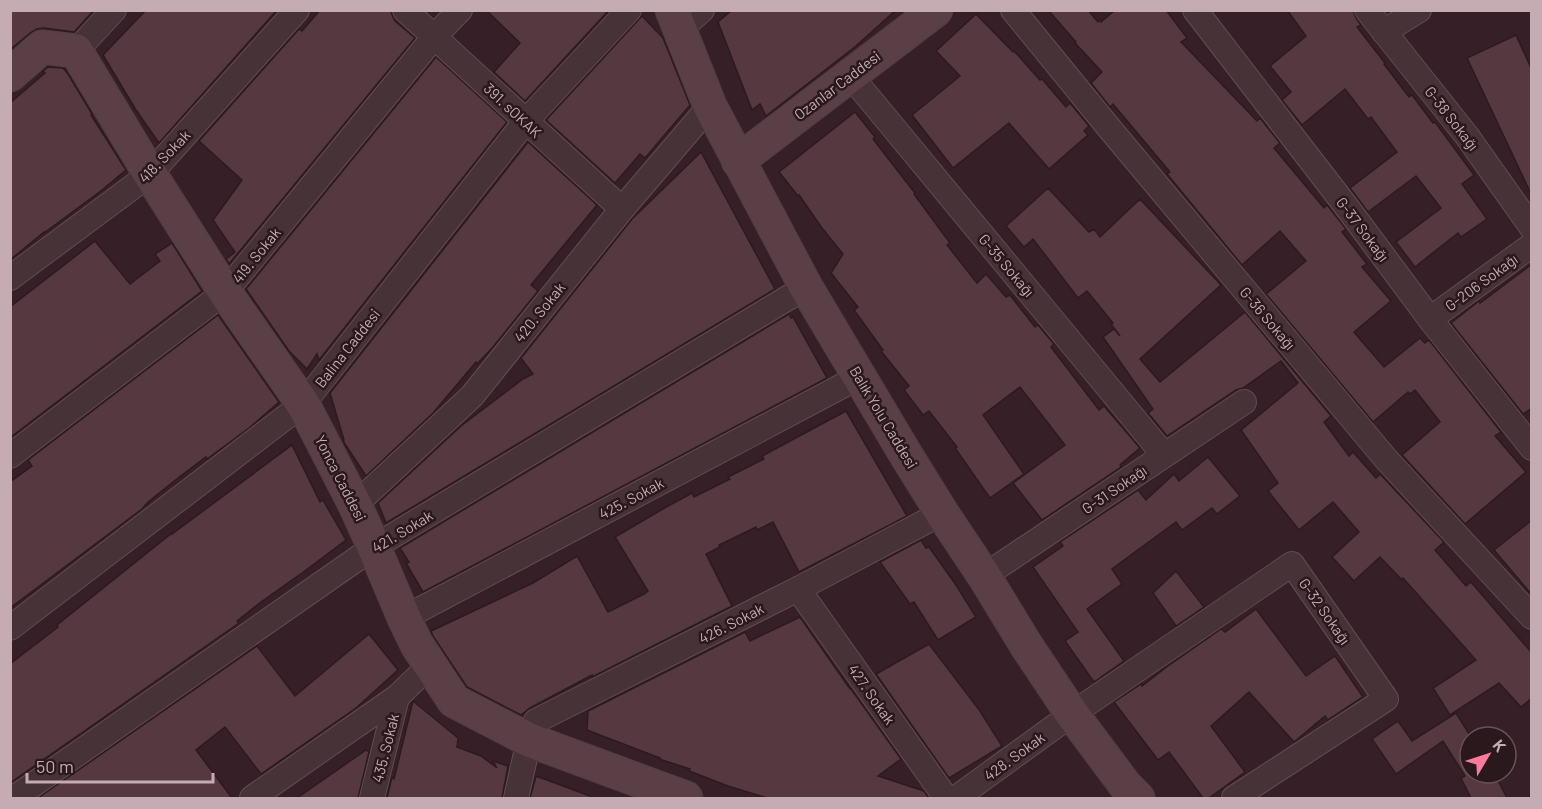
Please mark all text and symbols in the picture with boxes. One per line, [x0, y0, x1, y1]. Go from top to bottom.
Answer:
street label: Ozanlar Caddesi [790, 47, 884, 123]
street label: 391. sOKAK [481, 79, 545, 141]
street label: G-38 Sokağı [1421, 82, 1483, 154]
street label: 418. Sokak [134, 125, 194, 186]
street label: G-37 Sokağı [1333, 193, 1393, 265]
street label: 419. Sokak [228, 223, 284, 287]
street label: G-35 Sokağı [975, 230, 1039, 300]
street label: G-206 Sokağı [1441, 250, 1521, 314]
street label: 420. Sokak [510, 278, 569, 345]
street label: G-36 Sokağı [1236, 283, 1300, 353]
street label: Balina Caddesi [311, 305, 383, 391]
street label: Balık Yolu Caddesi [846, 363, 922, 471]
street label: Yonca Caddesi [312, 432, 370, 524]
street label: G-31 Sokağı [1078, 461, 1150, 517]
street label: 425. Sokak [596, 473, 667, 523]
street label: 421. Sokak [368, 506, 436, 556]
street label: G-32 Sokağı [1296, 574, 1354, 648]
street label: 426. Sokak [695, 599, 767, 647]
street label: 427. Sokak [845, 660, 900, 728]
street label: 435. Sokak [368, 711, 402, 784]
north arrow [1458, 725, 1518, 785]
street label: 428. Sokak [980, 728, 1048, 784]
text: K [1490, 735, 1511, 755]
scale bar [27, 746, 213, 784]
text: 50 m [36, 755, 74, 777]

